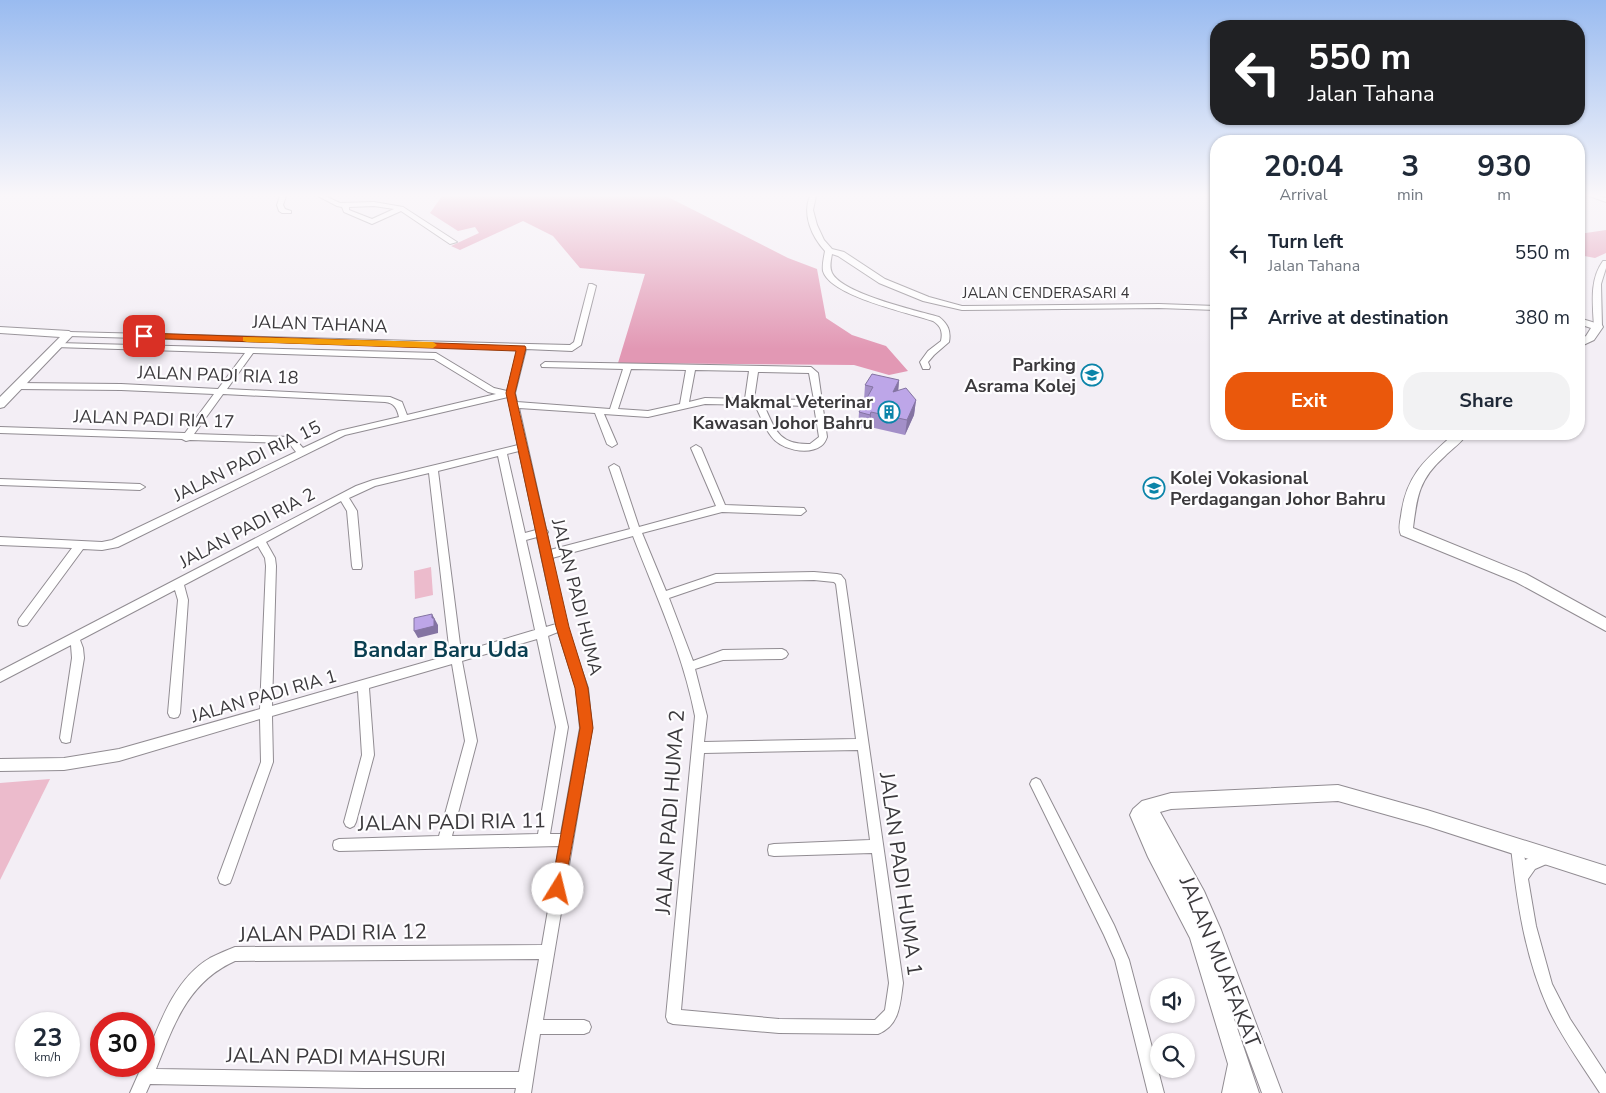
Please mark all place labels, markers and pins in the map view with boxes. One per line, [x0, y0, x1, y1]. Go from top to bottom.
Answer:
pin [123, 315, 165, 357]
place label: Parking Asrama Kolej [965, 353, 1076, 398]
school or university icon: Parking Asrama Kolej [1080, 363, 1104, 387]
place label: Makmal Veterinar Kawasan Johor Bahru [692, 390, 873, 435]
building icon: Makmal Veterinar Kawasan Johor Bahru [877, 400, 901, 424]
place label: Kolej Vokasional Perdagangan Johor Bahru [1170, 466, 1386, 511]
school or university icon: Kolej Vokasional Perdagangan Johor Bahru [1142, 476, 1166, 500]

